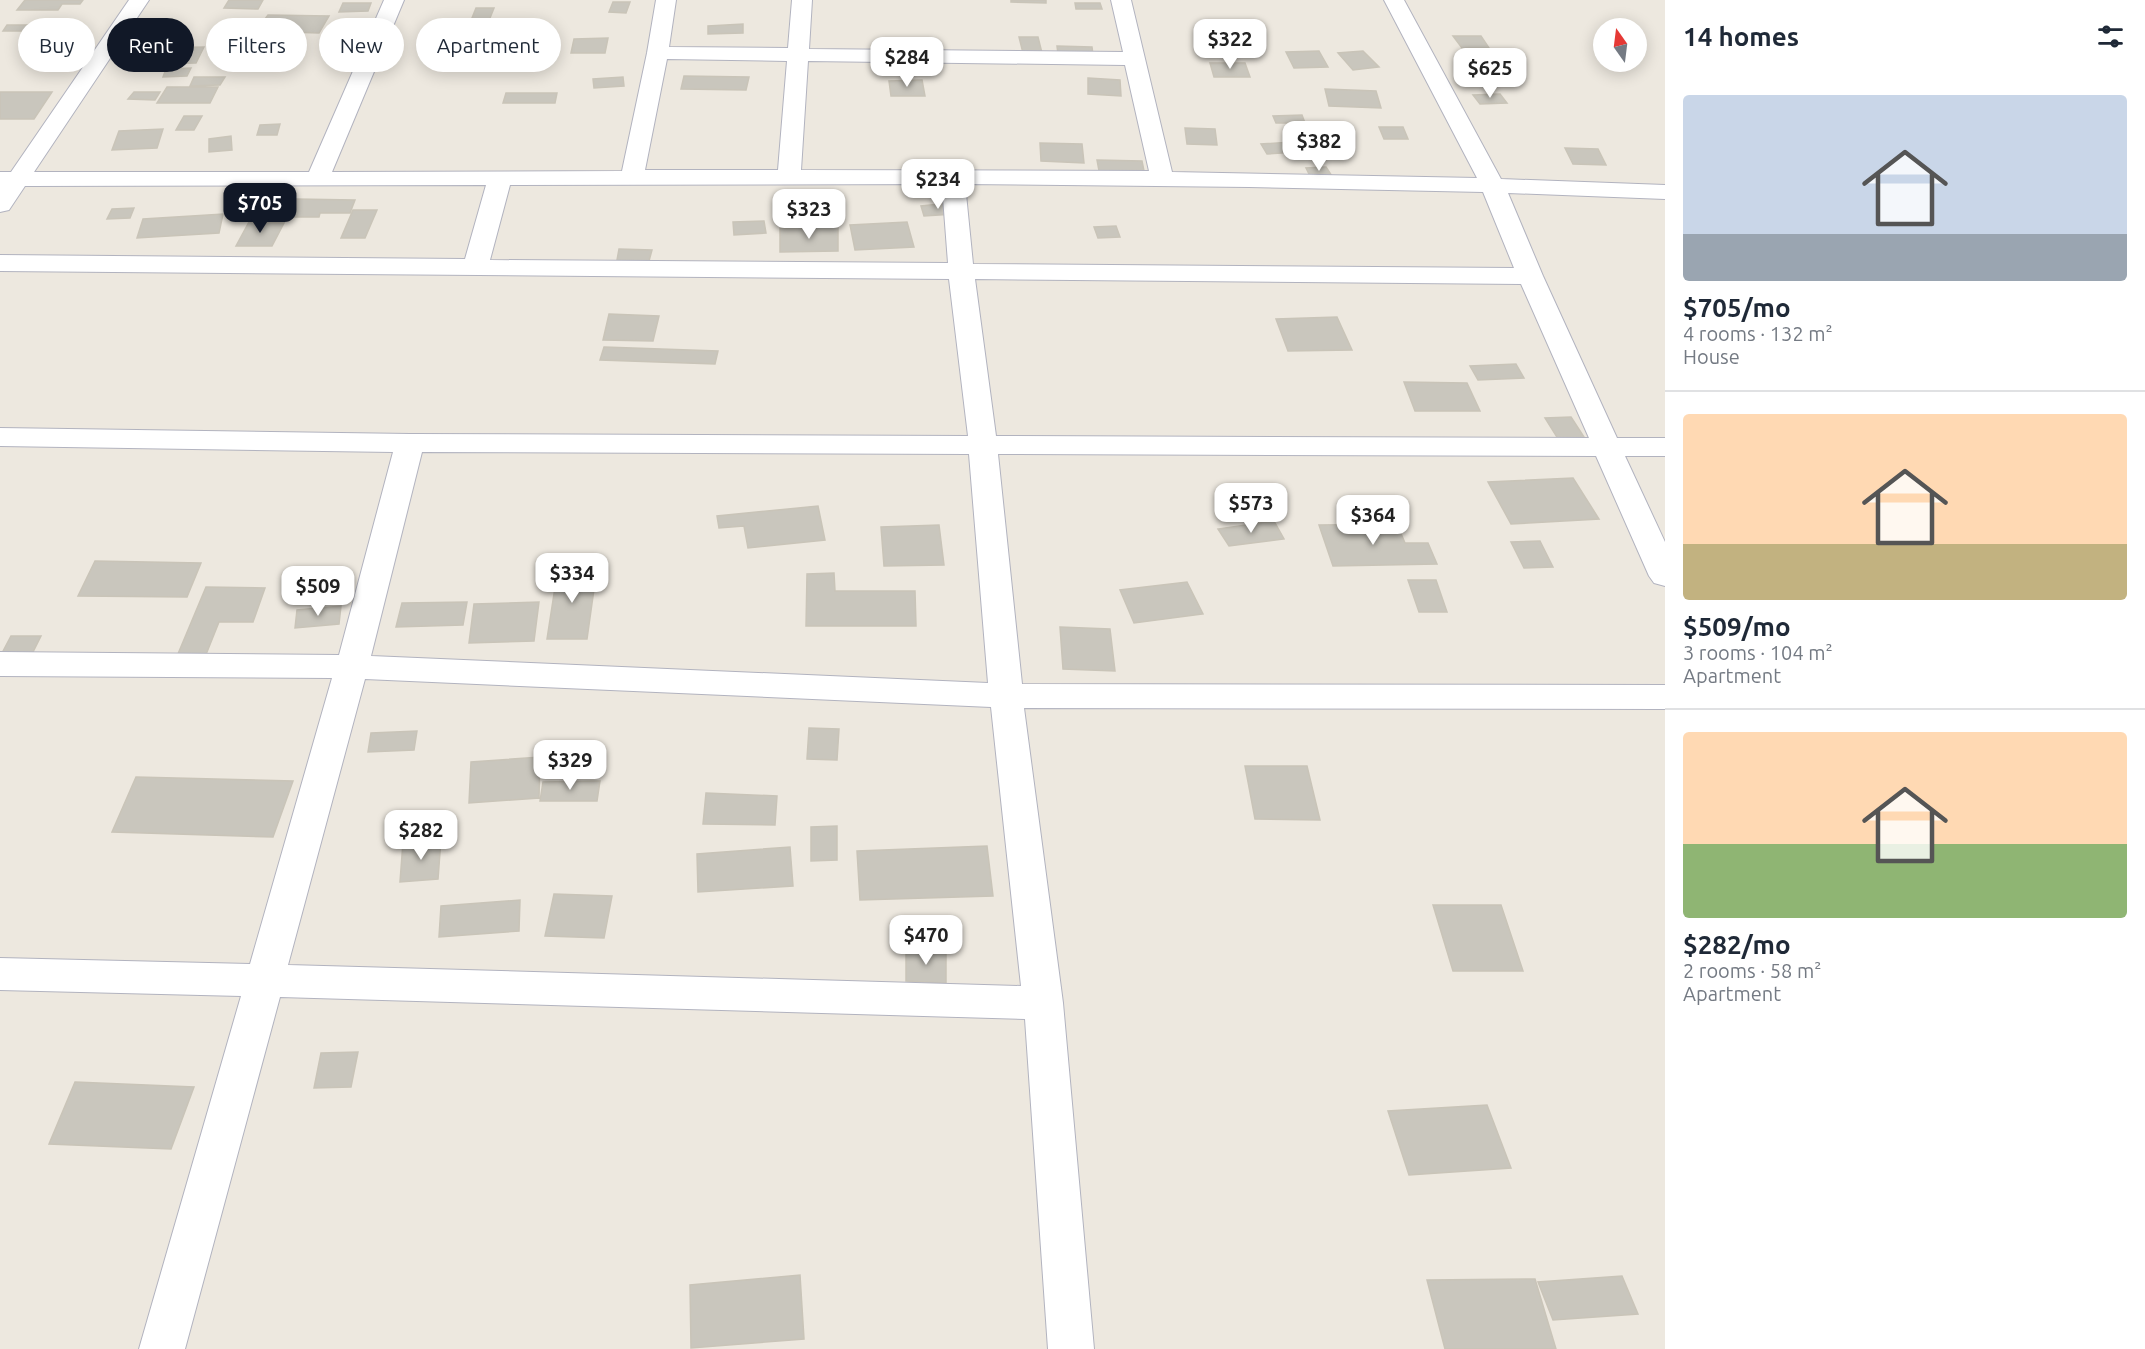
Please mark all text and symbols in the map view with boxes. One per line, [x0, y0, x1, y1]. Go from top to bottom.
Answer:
chip: Buy [18, 18, 95, 72]
chip: Rent [107, 18, 194, 72]
chip: Filters [206, 18, 307, 72]
chip: New [319, 18, 404, 72]
chip: Apartment [416, 18, 561, 72]
north arrow [1593, 18, 1647, 72]
map controls [1593, 18, 1647, 72]
pin: $322 [1194, 19, 1266, 70]
icon: filters [2094, 20, 2127, 53]
text: 14 homes [1683, 22, 1799, 51]
text: $322 [1207, 27, 1253, 50]
pin: $284 [871, 37, 943, 88]
text: $284 [884, 45, 930, 68]
pin: $625 [1454, 48, 1526, 99]
text: $625 [1467, 56, 1513, 79]
pin: $382 [1283, 121, 1355, 172]
text: $382 [1296, 129, 1342, 152]
icon: home [1851, 134, 1959, 242]
pin: $234 [902, 159, 974, 210]
text: $234 [915, 167, 961, 190]
pin: $705 [224, 183, 296, 234]
pin: $323 [773, 189, 845, 240]
text: $705 [237, 191, 283, 214]
text: $323 [786, 197, 832, 220]
text: $705/mo [1683, 293, 1791, 322]
text: 4 rooms · 132 m² [1683, 322, 1833, 345]
text: House [1683, 345, 1740, 368]
icon: home [1851, 453, 1959, 561]
pin: $573 [1215, 483, 1287, 534]
text: $573 [1228, 491, 1274, 514]
pin: $364 [1337, 495, 1409, 546]
text: $364 [1350, 503, 1396, 526]
pin: $334 [536, 553, 608, 604]
text: $334 [549, 561, 595, 584]
pin: $509 [282, 566, 354, 617]
text: $509 [295, 574, 341, 597]
text: $509/mo [1683, 612, 1791, 641]
text: 3 rooms · 104 m² [1683, 641, 1833, 664]
text: Apartment [1683, 664, 1781, 687]
pin: $329 [534, 740, 606, 791]
text: $329 [547, 748, 593, 771]
icon: home [1851, 771, 1959, 879]
pin: $282 [385, 810, 457, 861]
text: $282 [398, 818, 444, 841]
pin: $470 [890, 915, 962, 966]
text: $470 [903, 923, 949, 946]
text: $282/mo [1683, 930, 1791, 959]
text: 2 rooms · 58 m² [1683, 959, 1821, 982]
text: Apartment [1683, 982, 1781, 1005]

